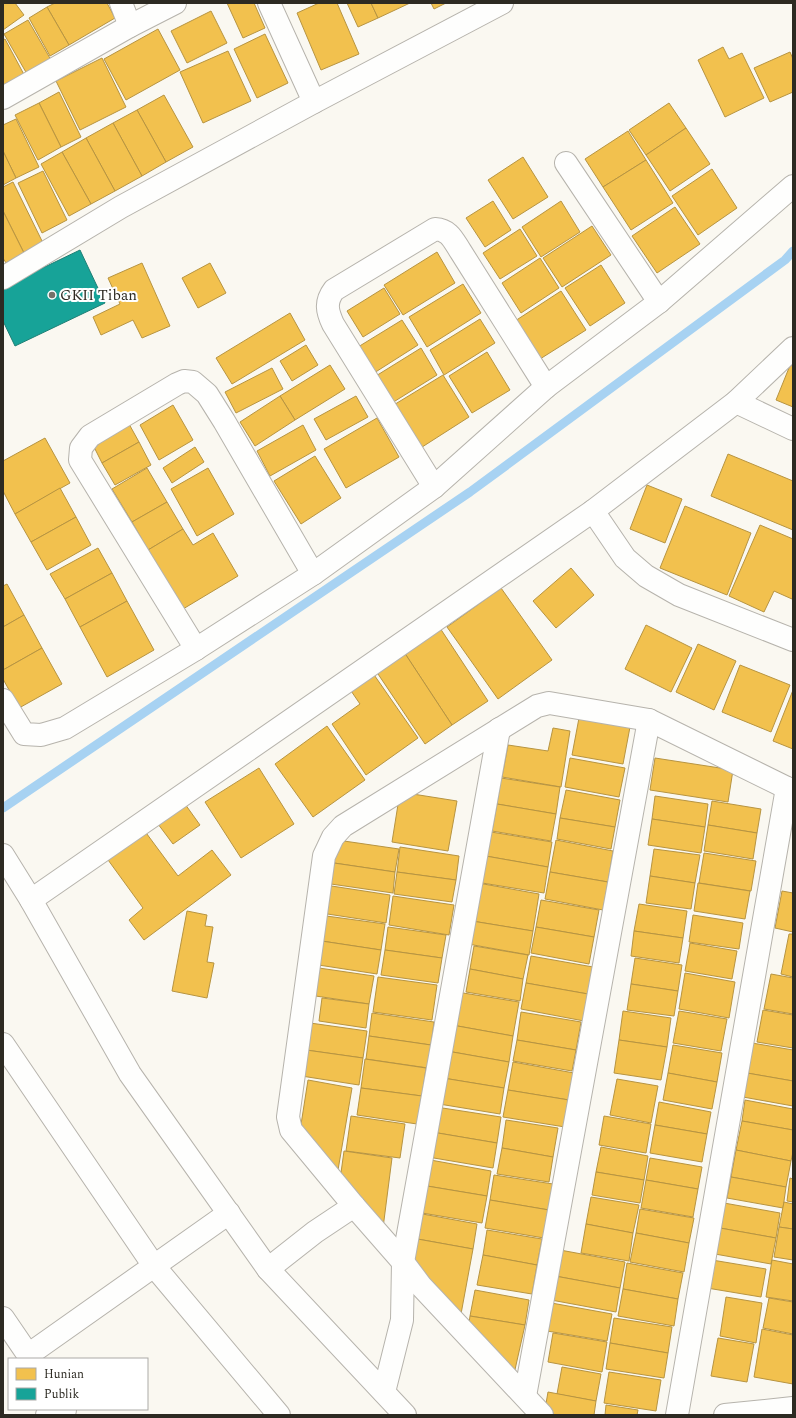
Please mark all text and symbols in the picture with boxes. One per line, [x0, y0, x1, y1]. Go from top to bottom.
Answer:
place label: GKII Tiban [60, 284, 137, 307]
marker: GKII Tiban [47, 290, 57, 300]
legend [8, 1358, 148, 1410]
text: Hunian [44, 1365, 84, 1384]
text: Publik [44, 1385, 79, 1404]

